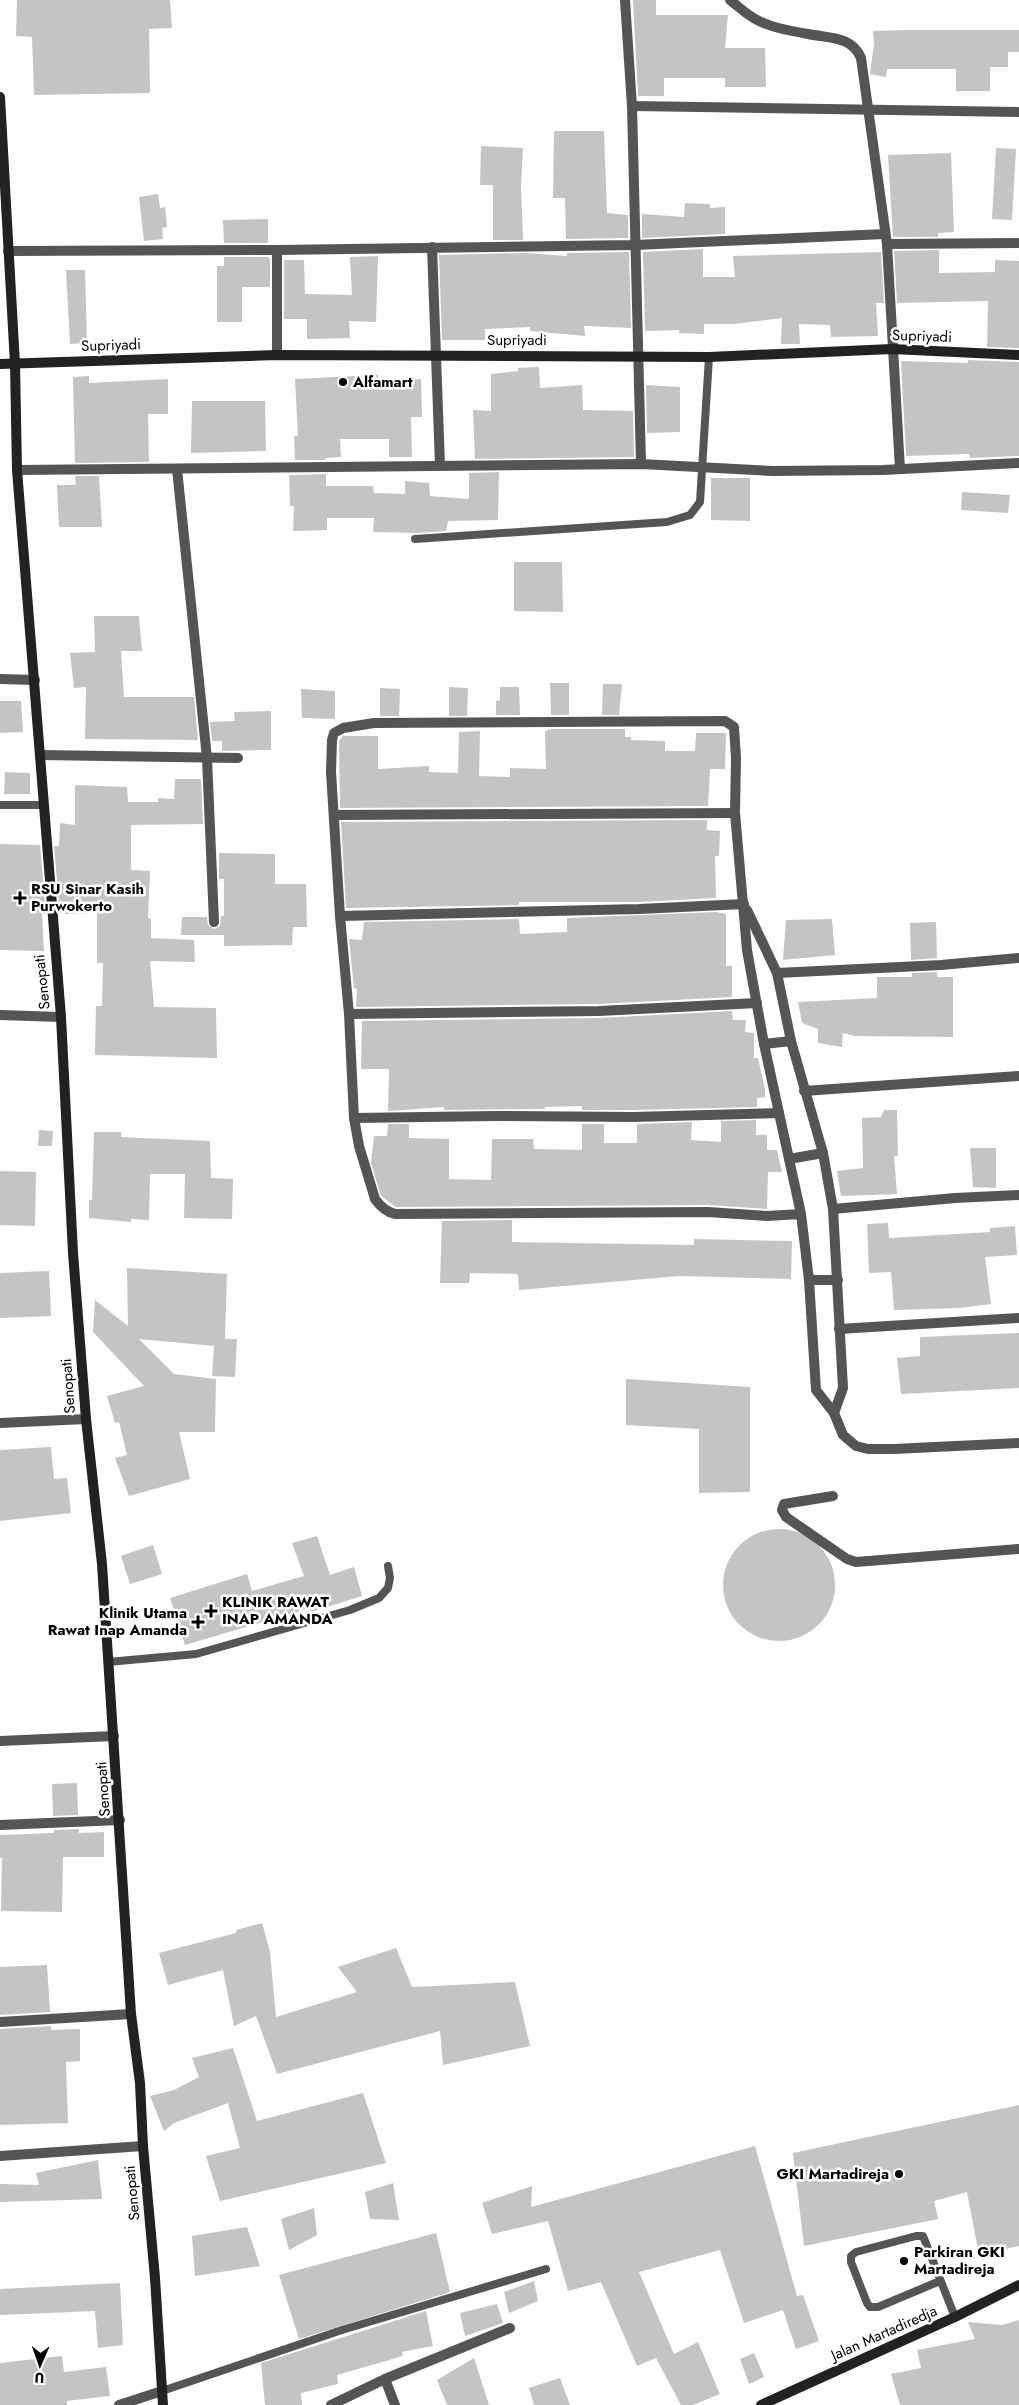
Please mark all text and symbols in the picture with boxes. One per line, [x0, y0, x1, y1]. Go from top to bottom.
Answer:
street label: Supriyadi [892, 324, 952, 348]
street label: Supriyadi [487, 329, 547, 351]
street label: Supriyadi [81, 333, 141, 357]
place label: Alfamart [352, 371, 413, 393]
marker: Alfamart [337, 376, 349, 388]
place label: RSU Sinar Kasih Purwokerto [31, 878, 144, 917]
marker: RSU Sinar Kasih Purwokerto [13, 891, 27, 905]
street label: Senopati [28, 953, 56, 1011]
street label: Senopati [55, 1358, 81, 1414]
place label: KLINIK RAWAT INAP AMANDA [222, 1591, 333, 1630]
place label: Klinik Utama Rawat Inap Amanda [48, 1602, 187, 1641]
marker: KLINIK RAWAT INAP AMANDA [204, 1604, 218, 1618]
marker: Klinik Utama Rawat Inap Amanda [191, 1615, 205, 1629]
street label: Senopati [90, 1761, 116, 1817]
place label: GKI Martadireja [776, 2163, 889, 2185]
street label: Senopati [119, 2165, 145, 2221]
marker: GKI Martadireja [893, 2168, 905, 2180]
place label: Parkiran GKI Martadireja [914, 2241, 1005, 2280]
marker: Parkiran GKI Martadireja [898, 2255, 910, 2267]
street label: Jalan Martadiredja [826, 2300, 940, 2367]
north arrow [15, 2340, 65, 2390]
text: U [34, 2368, 45, 2388]

